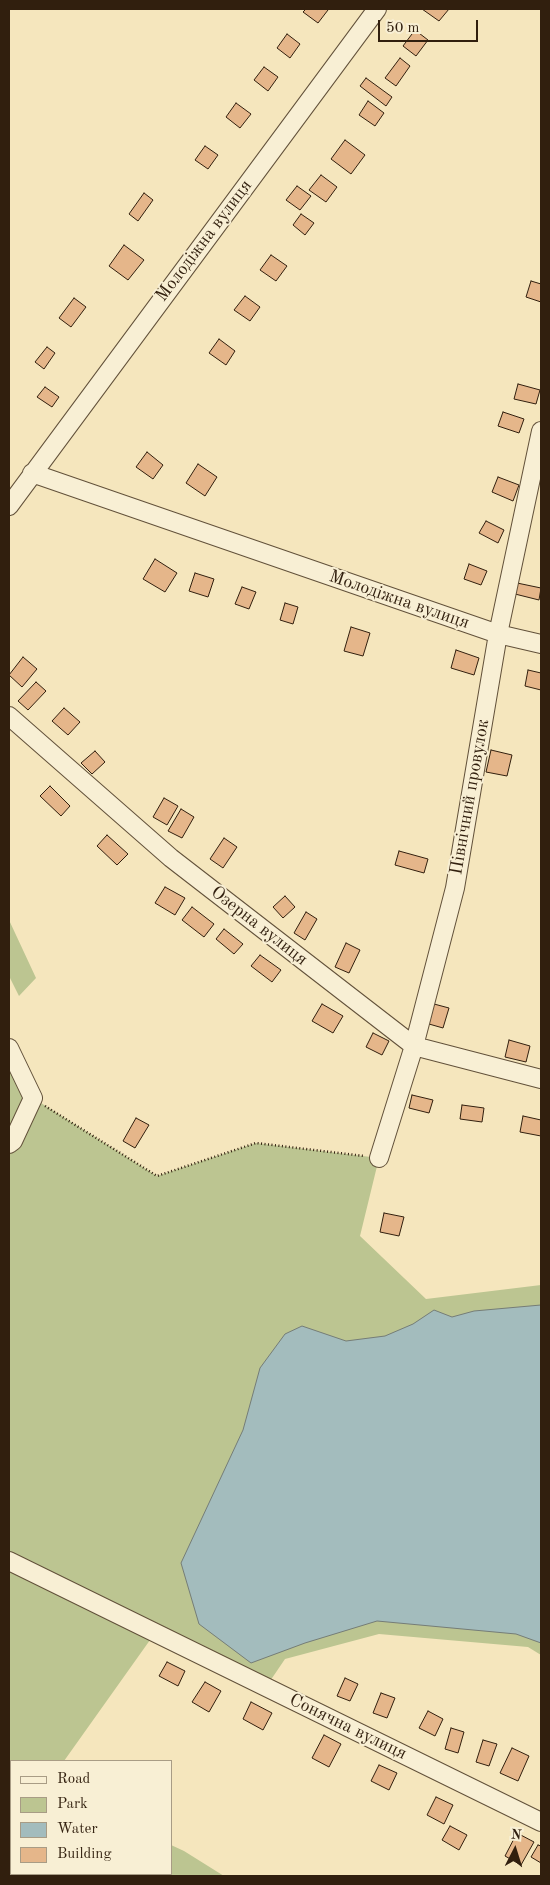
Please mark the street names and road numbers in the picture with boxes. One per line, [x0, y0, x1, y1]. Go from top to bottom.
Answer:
street label: Молодіжна вулиця [151, 176, 257, 306]
street label: Молодіжна вулиця [326, 566, 472, 634]
street label: Північний провулок [446, 717, 494, 877]
street label: Озерна вулиця [206, 881, 312, 971]
street label: Сонячна вулиця [286, 1689, 410, 1765]

